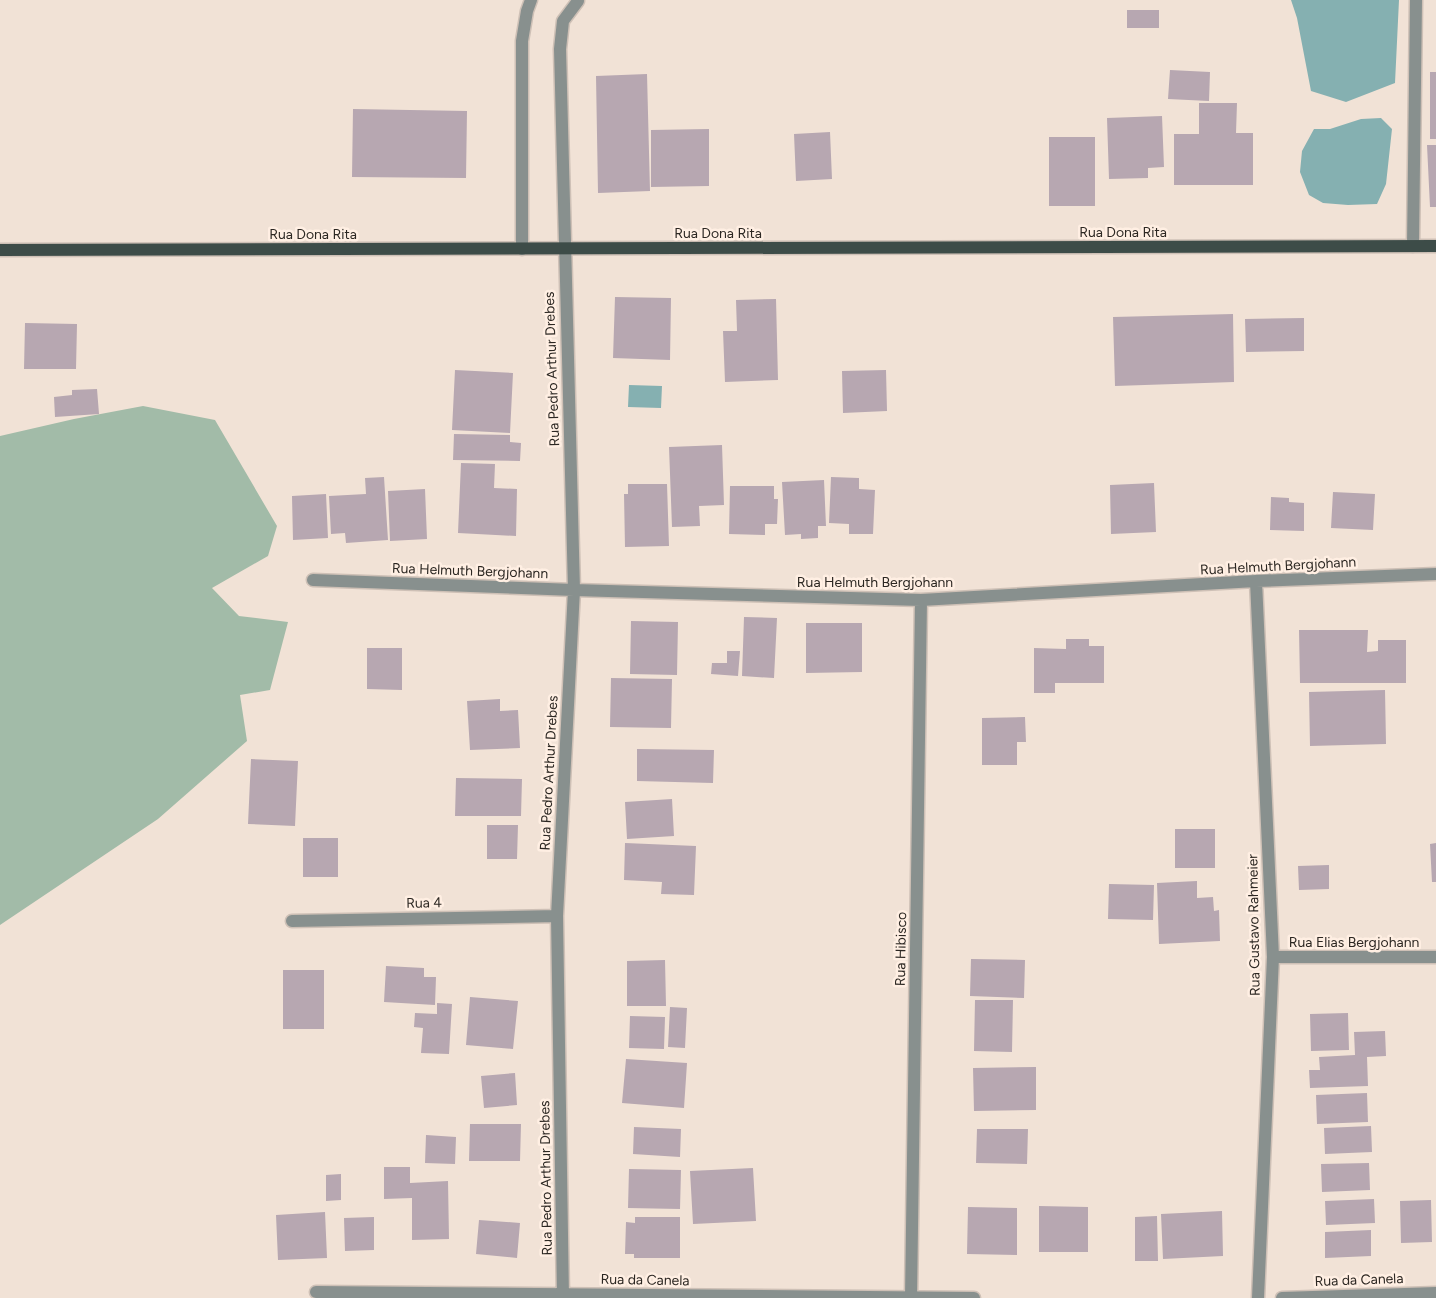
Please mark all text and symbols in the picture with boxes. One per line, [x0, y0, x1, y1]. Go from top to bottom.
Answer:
street label: Rua Dona Rita [1079, 224, 1167, 241]
street label: Rua Dona Rita [674, 225, 762, 242]
street label: Rua Dona Rita [269, 226, 357, 243]
street label: Rua Pedro Arthur Drebes [541, 291, 563, 447]
street label: Rua Helmuth Bergjohann [1200, 553, 1357, 579]
street label: Rua Helmuth Bergjohann [392, 560, 549, 582]
street label: Rua Helmuth Bergjohann [797, 574, 953, 591]
street label: Rua Pedro Arthur Drebes [536, 695, 562, 851]
street label: Rua Gustavo Rahmeier [1244, 854, 1264, 996]
street label: Rua 4 [406, 894, 442, 912]
street label: Rua Hibisco [892, 912, 910, 986]
street label: Rua Elias Bergjohann [1289, 934, 1419, 951]
street label: Rua Pedro Arthur Drebes [536, 1100, 556, 1256]
street label: Rua da Canela [1314, 1270, 1404, 1290]
street label: Rua da Canela [600, 1271, 690, 1289]

